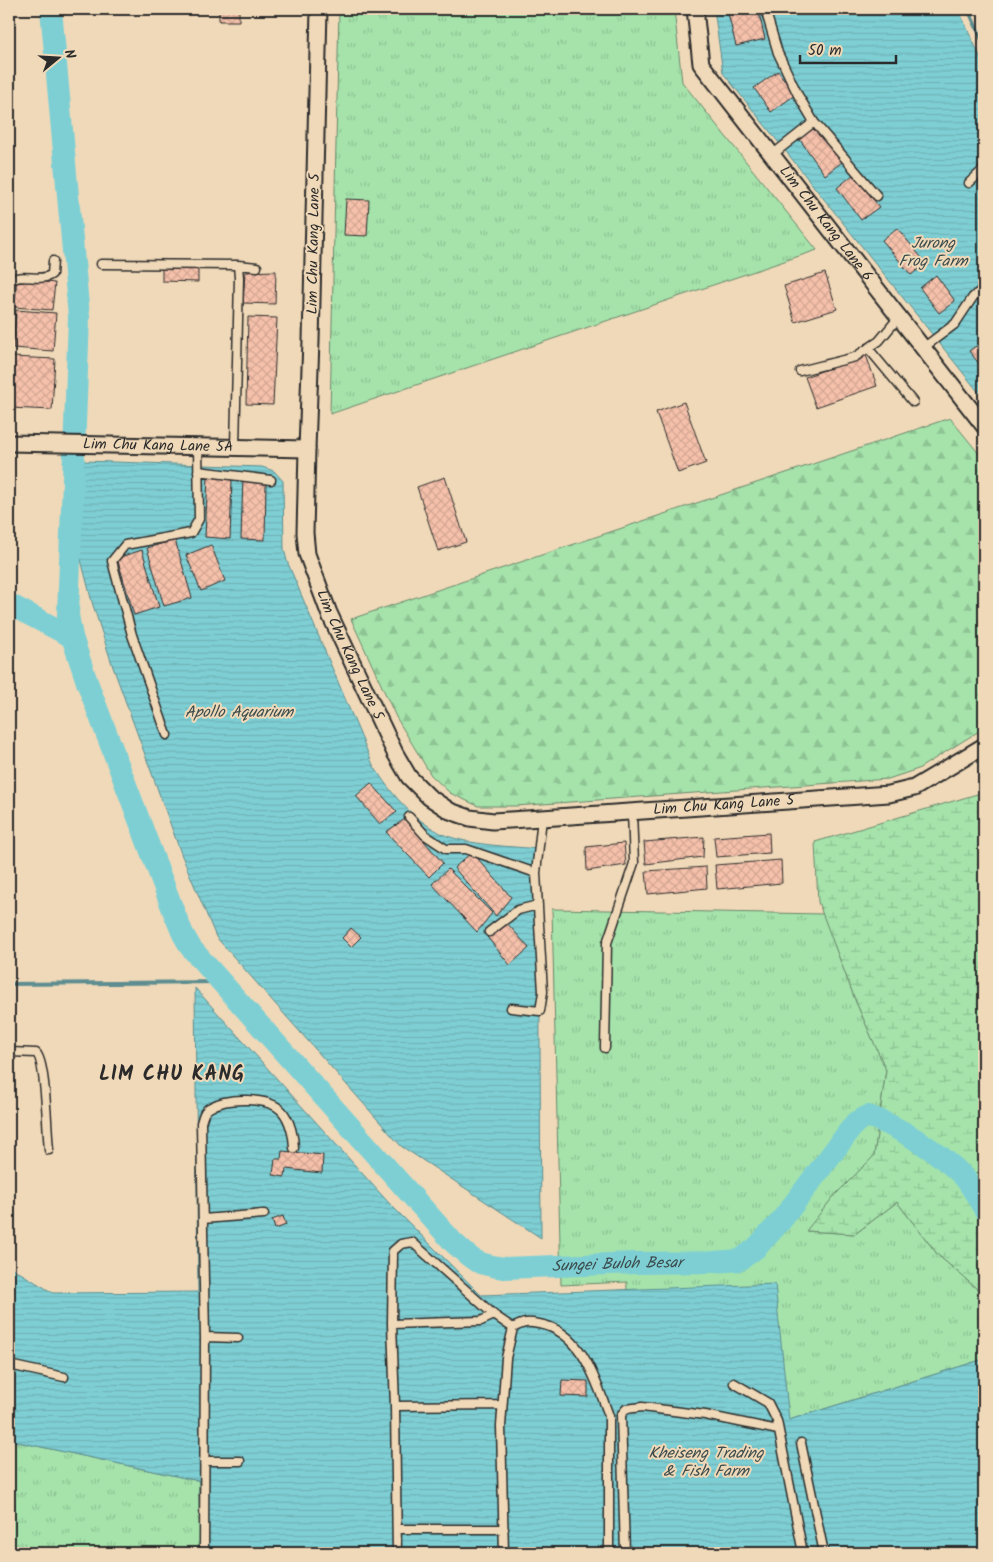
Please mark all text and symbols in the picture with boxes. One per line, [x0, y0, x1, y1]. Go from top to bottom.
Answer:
north arrow [32, 32, 82, 82]
scale bar [800, 32, 897, 64]
text: 50 m [808, 39, 842, 63]
text: N [58, 47, 81, 62]
street label: Lim Chu Kang Lane 6 [773, 161, 879, 287]
street label: Lim Chu Kang Lane 5 [301, 172, 327, 315]
water label: Jurong Frog Farm [899, 231, 969, 274]
street label: Lim Chu Kang Lane 5A [83, 432, 233, 460]
street label: Lim Chu Kang Lane 5 [309, 586, 390, 725]
water label: Apollo Aquarium [185, 700, 294, 725]
street label: Lim Chu Kang Lane 5 [652, 789, 796, 822]
district label: LIM CHU KANG [99, 1059, 245, 1091]
water label: Sungei Buloh Besar [551, 1250, 686, 1279]
water label: Kheiseng Trading & Fish Farm [649, 1441, 765, 1484]

